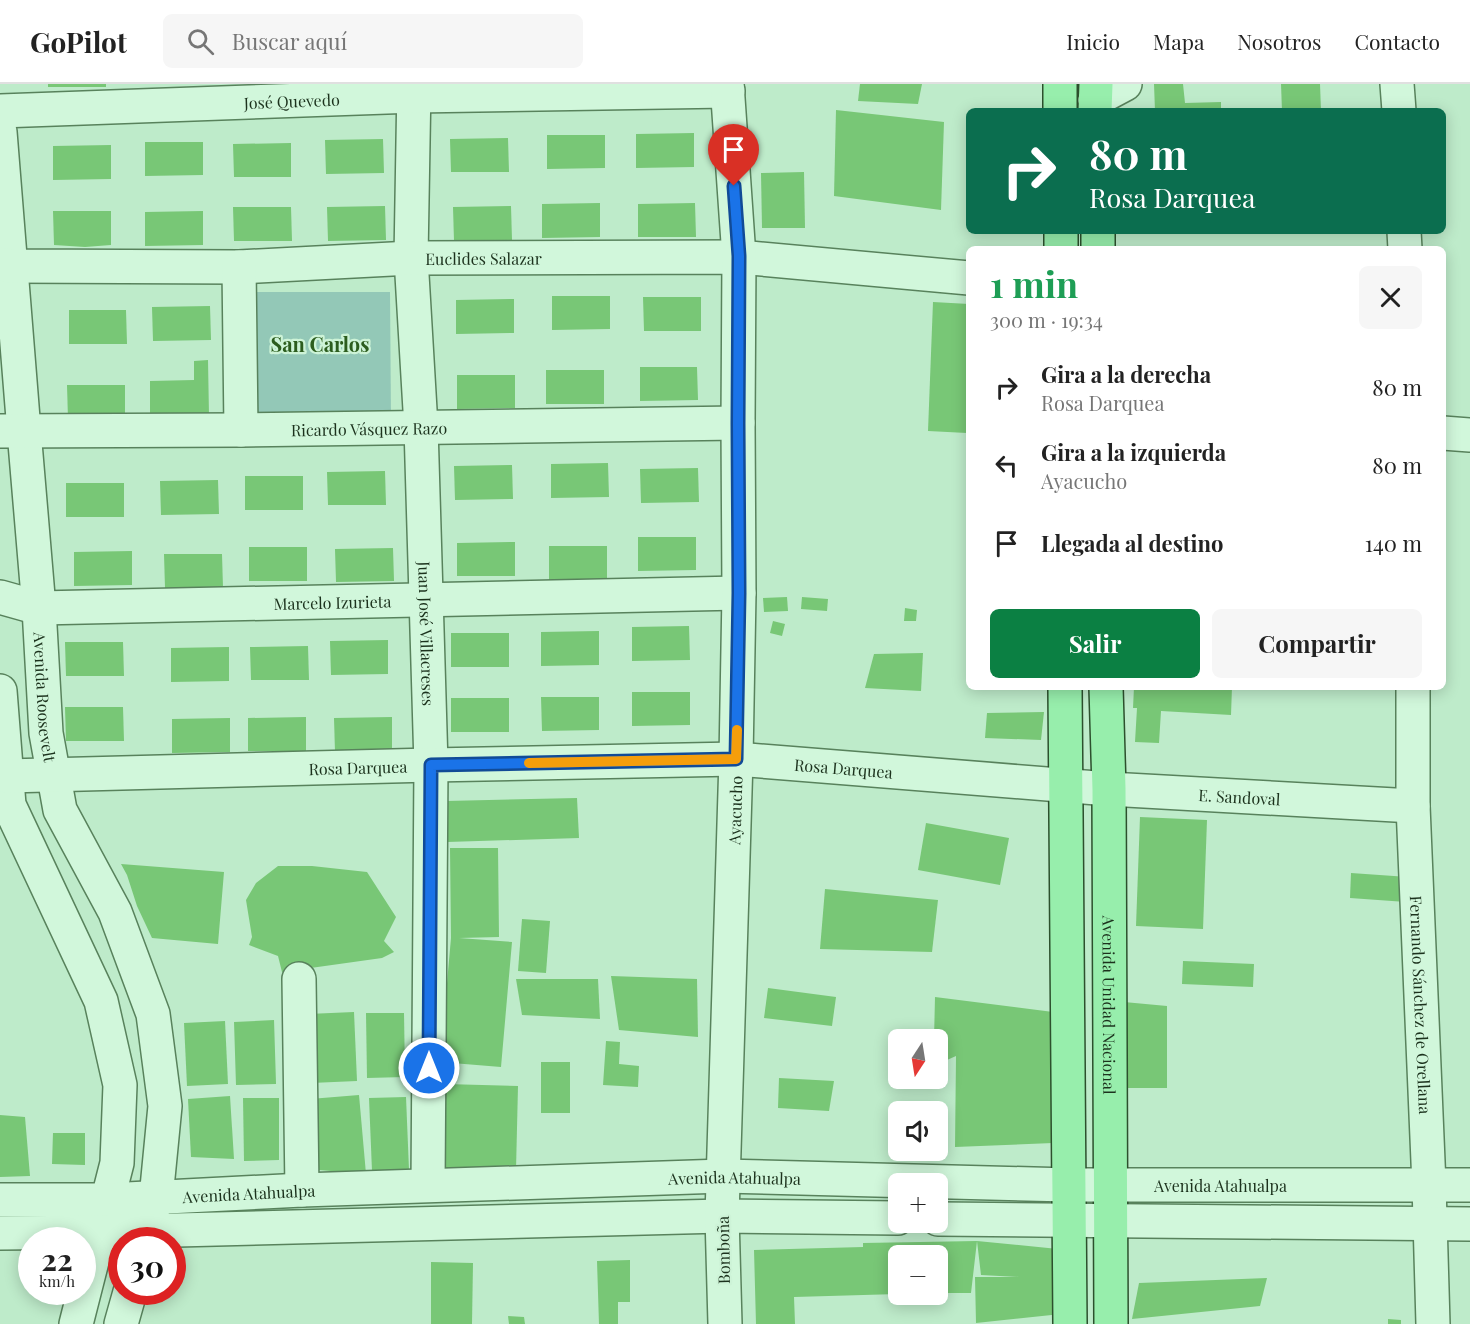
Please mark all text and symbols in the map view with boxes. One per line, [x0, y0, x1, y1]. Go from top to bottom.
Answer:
search box [163, 14, 583, 68]
text: GoPilot [30, 23, 127, 60]
icon: search [184, 25, 217, 58]
text: Buscar aquí [232, 26, 347, 56]
text: Inicio [1066, 27, 1120, 55]
text: Mapa [1153, 27, 1204, 55]
text: Nosotros [1237, 27, 1321, 55]
text: Contacto [1354, 27, 1440, 55]
street label: José Quevedo [242, 88, 340, 113]
pin [708, 124, 759, 186]
text: 80 m [1089, 125, 1187, 181]
icon: right [990, 132, 1068, 210]
icon: arrive [717, 133, 750, 166]
text: Rosa Darquea [1089, 179, 1256, 215]
street label: Euclides Salazar [425, 247, 542, 268]
text: 1 min [990, 259, 1078, 307]
button: close [1359, 266, 1422, 329]
text: 300 m · 19:34 [990, 306, 1103, 333]
district label: San Carlos [271, 330, 369, 357]
text: Gira a la derecha [1041, 359, 1211, 389]
icon: right [990, 371, 1023, 404]
text: 80 m [1372, 372, 1422, 402]
text: Rosa Darquea [1041, 389, 1164, 416]
street label: Ricardo Vásquez Razo [291, 417, 447, 440]
text: Gira a la izquierda [1041, 437, 1226, 467]
icon: left [990, 449, 1023, 482]
text: 80 m [1372, 450, 1422, 480]
text: Ayacucho [1041, 467, 1127, 494]
icon: arrive [990, 527, 1023, 560]
text: Llegada al destino [1041, 528, 1223, 558]
text: 140 m [1365, 528, 1422, 558]
street label: Juan José Villacreses [414, 560, 440, 706]
street label: Marcelo Izurieta [273, 590, 391, 613]
button: Salir [990, 609, 1200, 678]
button: Compartir [1212, 609, 1422, 678]
street label: Avenida Roosevelt [30, 631, 62, 764]
street label: Rosa Darquea [793, 753, 894, 782]
street label: Rosa Darquea [308, 755, 408, 779]
street label: Ayacucho [723, 775, 746, 846]
street label: E. Sandoval [1198, 784, 1281, 809]
street label: Fernando Sánchez de Orellana [1406, 895, 1437, 1115]
street label: Avenida Unidad Nacional [1099, 914, 1121, 1095]
north arrow [888, 1029, 948, 1089]
map controls [888, 1029, 948, 1305]
position arrow [397, 1036, 461, 1100]
button: sound [888, 1101, 948, 1161]
street label: Avenida Atahualpa [667, 1165, 801, 1189]
button: + [888, 1173, 948, 1233]
street label: Avenida Atahualpa [1153, 1175, 1287, 1196]
street label: Avenida Atahualpa [181, 1179, 316, 1207]
street label: Bomboña [712, 1216, 734, 1284]
speed limit sign: 30 [108, 1227, 186, 1305]
text: 22 [41, 1239, 73, 1279]
button: − [888, 1245, 948, 1305]
text: km/h [39, 1271, 75, 1291]

